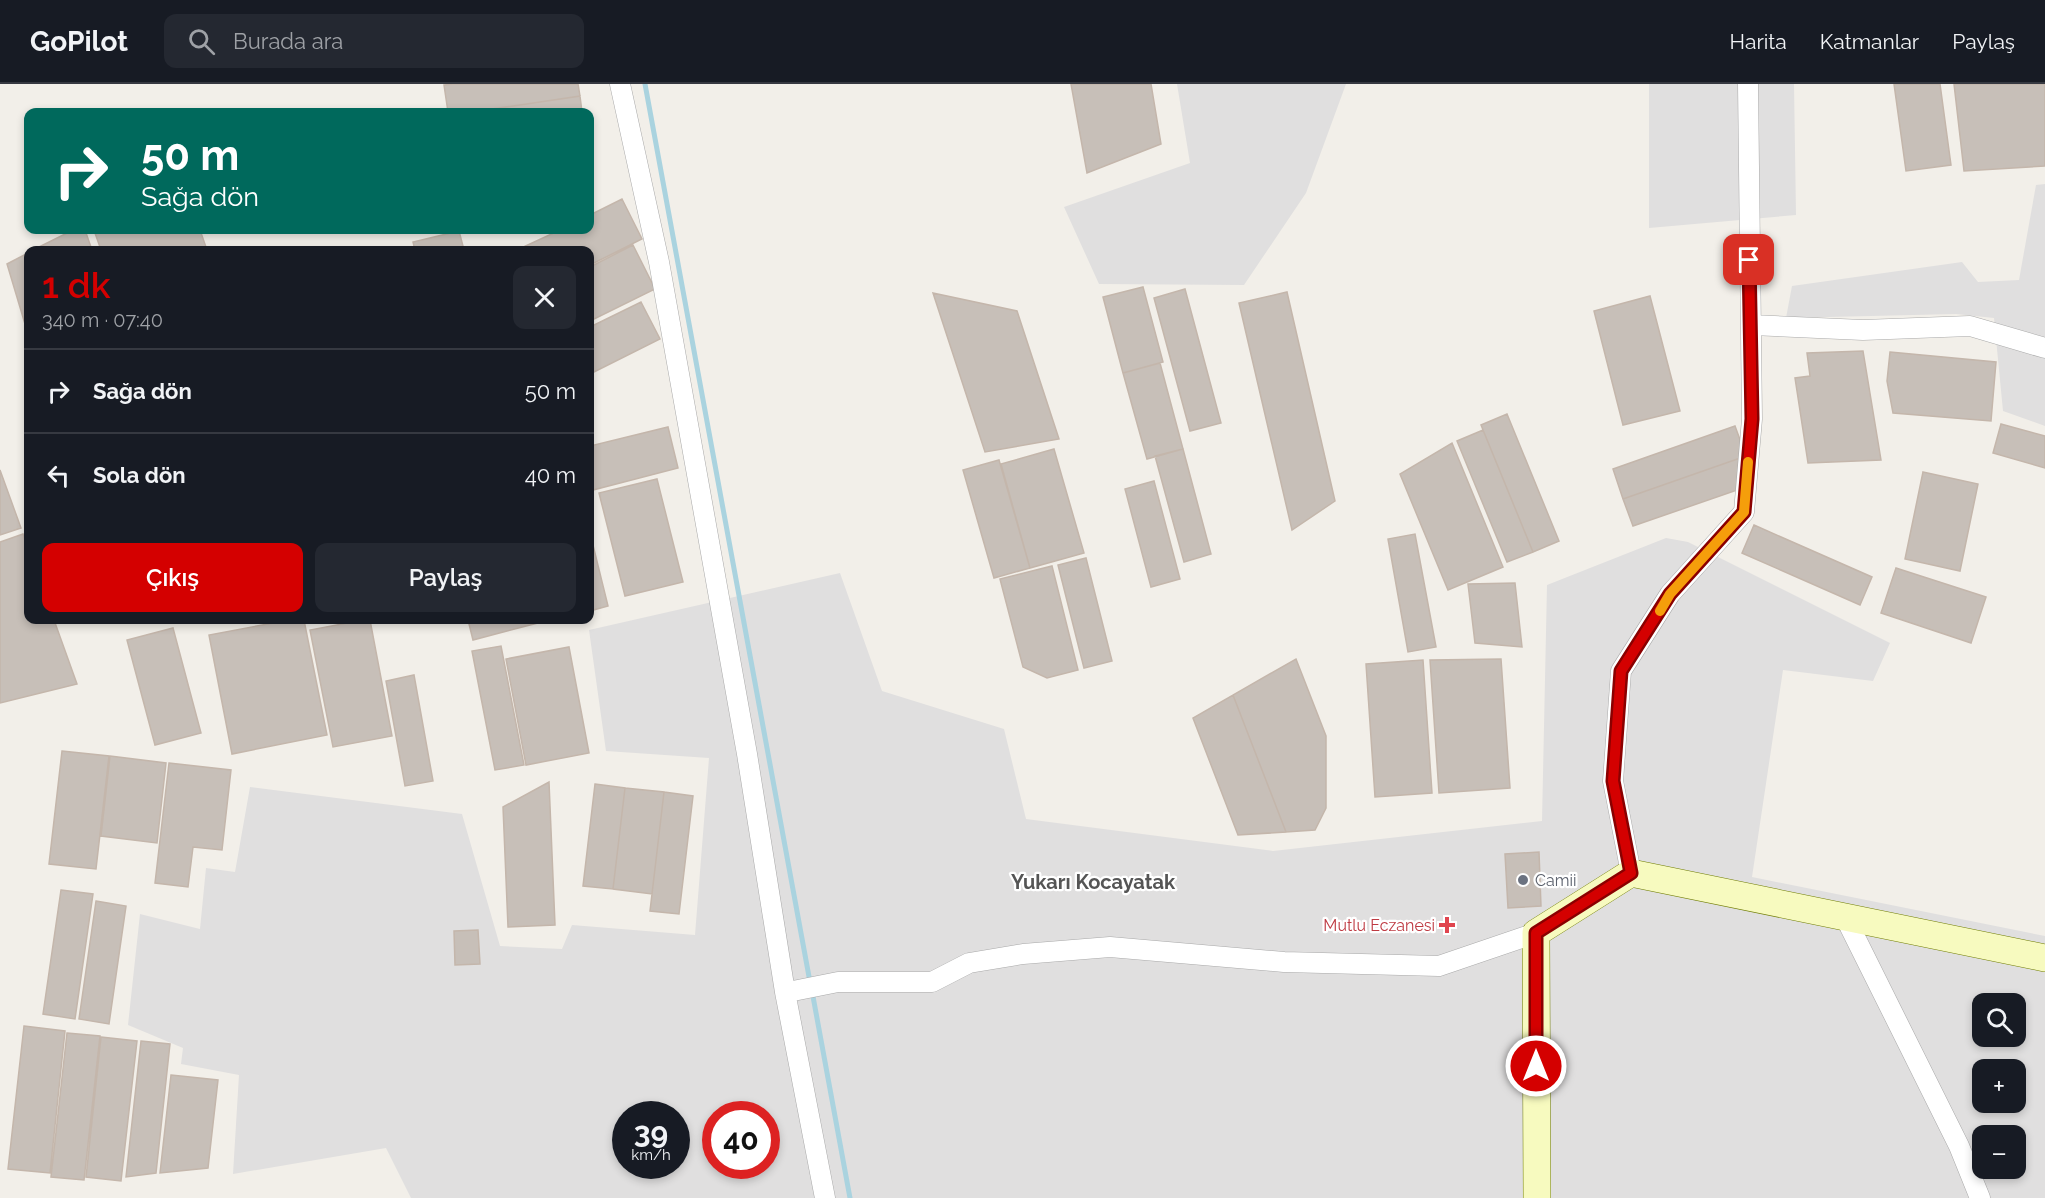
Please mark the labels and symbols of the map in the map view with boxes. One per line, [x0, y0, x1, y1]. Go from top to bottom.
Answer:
pin [1723, 234, 1774, 285]
district label: Yukarı Kocayatak [1011, 870, 1176, 894]
place label: Camii [1535, 871, 1576, 890]
marker: Camii [1516, 873, 1530, 887]
place label: Mutlu Eczanesi [1323, 916, 1435, 935]
marker: Mutlu Eczanesi [1440, 918, 1454, 932]
position arrow [1504, 1034, 1568, 1098]
speed limit sign: 40 [702, 1101, 780, 1179]

